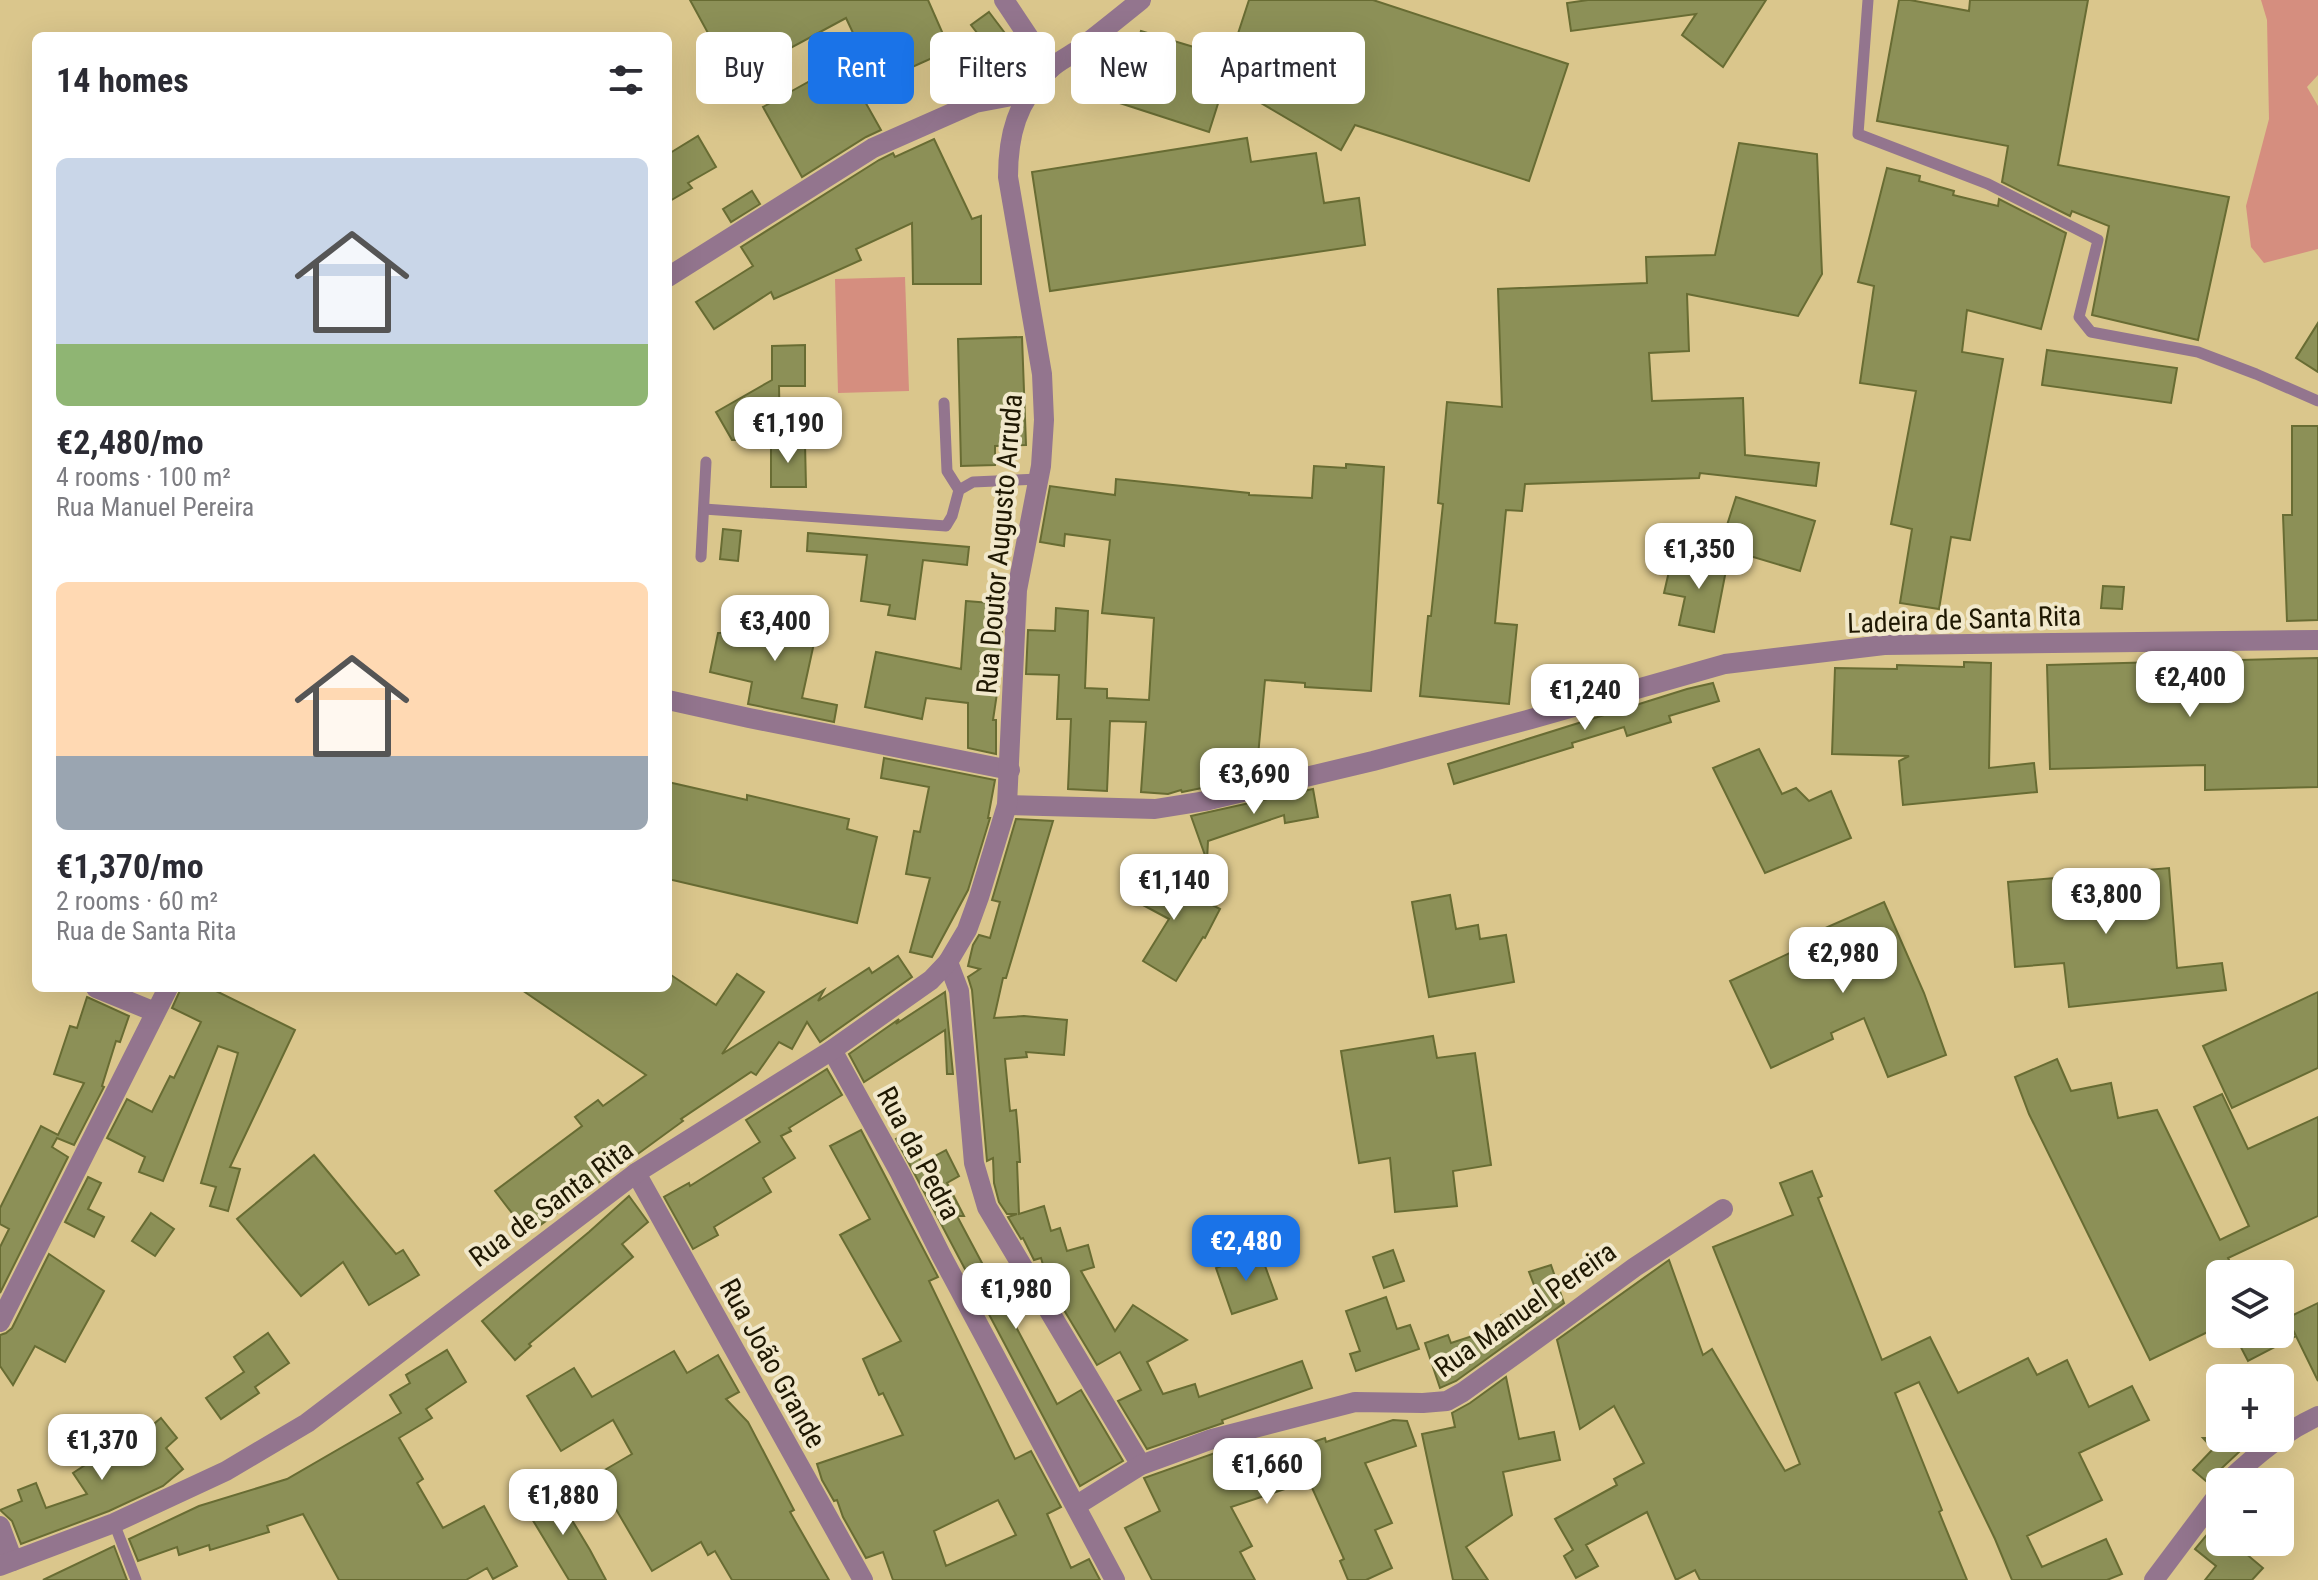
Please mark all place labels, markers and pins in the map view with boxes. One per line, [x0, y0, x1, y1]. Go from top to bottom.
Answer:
pin: €1,190 [723, 397, 853, 465]
pin: €1,350 [1634, 523, 1764, 591]
pin: €3,400 [710, 595, 840, 663]
pin: €2,400 [2125, 651, 2255, 719]
pin: €1,240 [1520, 664, 1650, 732]
pin: €3,690 [1189, 748, 1319, 816]
pin: €1,140 [1109, 854, 1239, 922]
pin: €3,800 [2041, 868, 2171, 936]
pin: €2,980 [1778, 927, 1908, 995]
pin: €2,480 [1181, 1215, 1311, 1283]
pin: €1,980 [951, 1263, 1081, 1331]
pin: €1,370 [37, 1414, 167, 1482]
pin: €1,660 [1202, 1438, 1332, 1506]
pin: €1,880 [498, 1469, 628, 1537]

